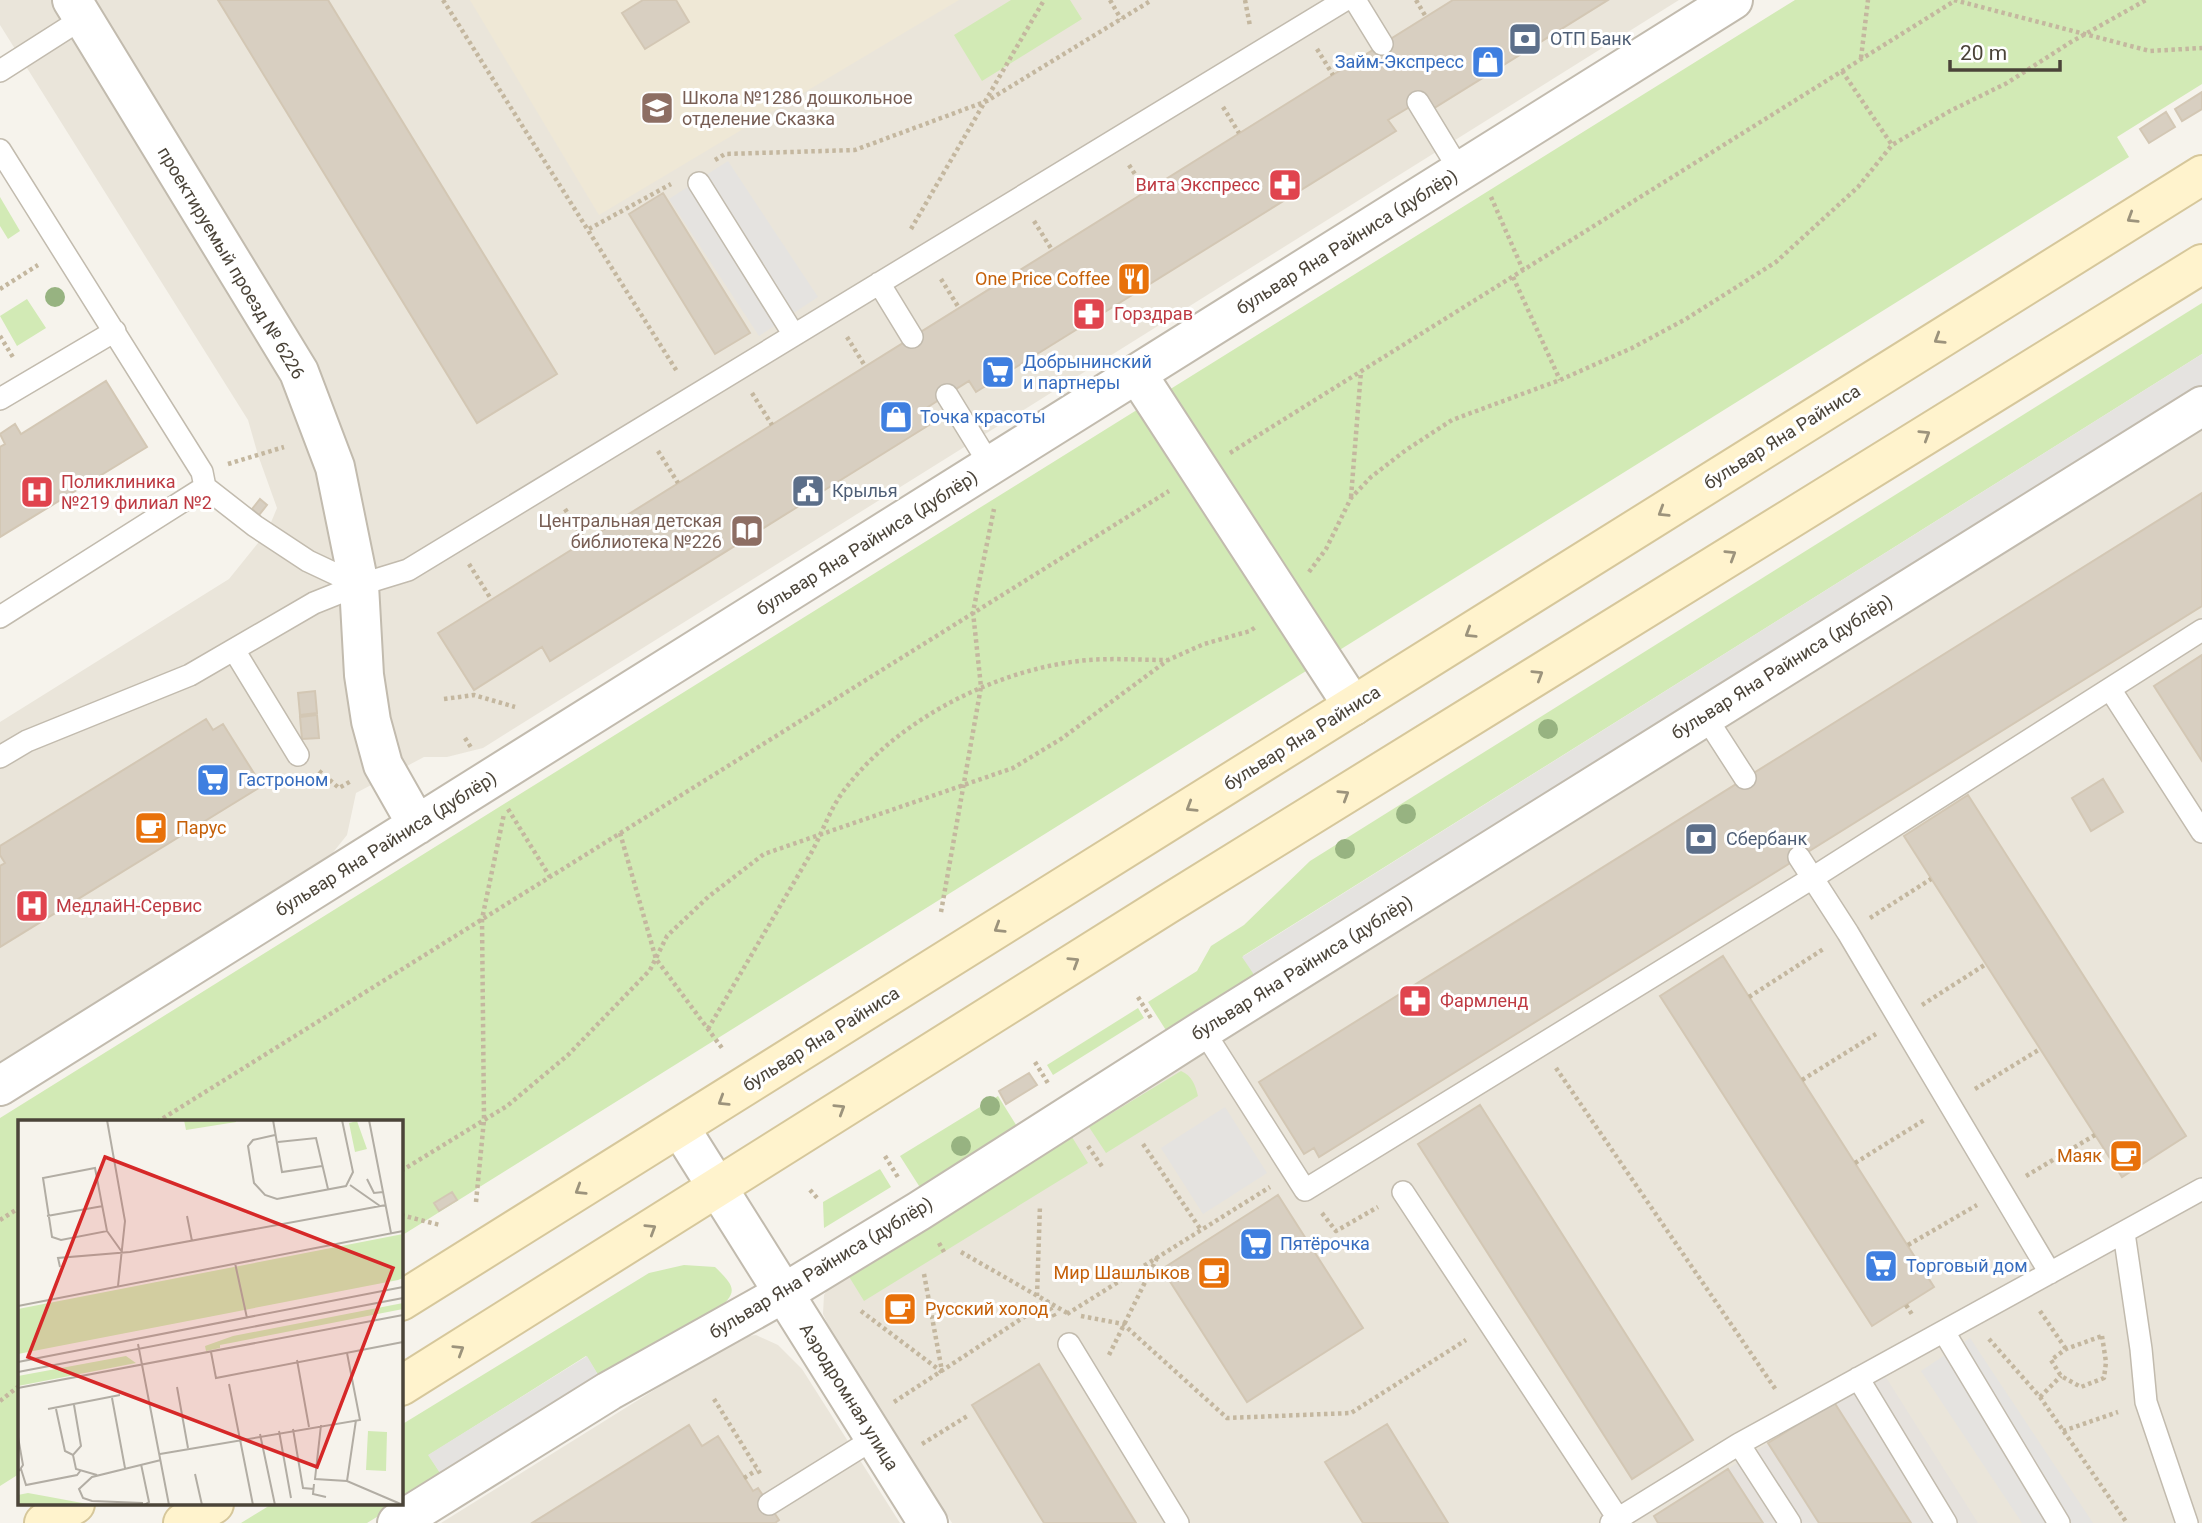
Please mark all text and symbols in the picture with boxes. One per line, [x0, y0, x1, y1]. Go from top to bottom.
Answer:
bank icon: ОТП Банк [1506, 20, 1544, 58]
place label: ОТП Банк [1550, 28, 1632, 49]
scale bar [1950, 28, 2060, 72]
text: 20 m [1960, 41, 2007, 65]
shop icon: Займ-Экспресс [1469, 43, 1507, 81]
place label: Займ-Экспресс [1335, 51, 1464, 72]
place label: Школа №1286 дошкольное отделение Сказка [682, 87, 912, 129]
school or university icon: Школа №1286 дошкольное отделение Сказка [638, 89, 676, 127]
street label: проектируемый проезд № 6226 [154, 143, 309, 383]
street label: бульвар Яна Райниса (дублёр) [1232, 165, 1462, 319]
pharmacy icon: Вита Экспресс [1266, 166, 1304, 204]
place label: Вита Экспресс [1136, 174, 1260, 195]
one-way arrow [2127, 210, 2140, 223]
restaurant icon: One Price Coffee [1115, 260, 1153, 298]
place label: One Price Coffee [975, 268, 1110, 289]
pharmacy icon: Горздрав [1070, 295, 1108, 333]
place label: Горздрав [1114, 303, 1193, 324]
one-way arrow [1934, 331, 1947, 344]
place label: Добрынинский и партнеры [1023, 351, 1152, 393]
supermarket icon: Добрынинский и партнеры [979, 353, 1017, 391]
street label: бульвар Яна Райниса [1700, 380, 1864, 493]
shop icon: Точка красоты [877, 398, 915, 436]
place label: Точка красоты [920, 406, 1046, 427]
one-way arrow [1917, 431, 1930, 444]
street label: бульвар Яна Райниса (дублёр) [752, 466, 982, 620]
place label: Поликлиника №219 филиал №2 [61, 471, 212, 513]
public building icon: Крылья [789, 472, 827, 510]
hospital icon: Поликлиника №219 филиал №2 [18, 473, 56, 511]
place label: Крылья [832, 480, 898, 501]
one-way arrow [1658, 503, 1671, 516]
place label: Центральная детская библиотека №226 [539, 510, 722, 552]
library icon: Центральная детская библиотека №226 [728, 512, 766, 550]
one-way arrow [1724, 551, 1737, 564]
street label: бульвар Яна Райниса (дублёр) [1667, 590, 1897, 744]
one-way arrow [1465, 624, 1478, 637]
one-way arrow [1530, 670, 1543, 683]
street label: бульвар Яна Райниса [1220, 681, 1384, 794]
supermarket icon: Гастроном [194, 761, 232, 799]
street label: бульвар Яна Райниса (дублёр) [271, 767, 501, 921]
place label: Гастроном [238, 769, 328, 790]
one-way arrow [1337, 790, 1350, 803]
one-way arrow [1186, 799, 1199, 812]
cafe icon: Парус [132, 809, 170, 847]
place label: Парус [176, 817, 226, 838]
bank icon: Сбербанк [1682, 820, 1720, 858]
place label: Сбербанк [1726, 828, 1807, 849]
hospital icon: МедлайН-Сервис [13, 887, 51, 925]
street label: бульвар Яна Райниса (дублёр) [1187, 891, 1417, 1045]
place label: МедлайН-Сервис [56, 895, 202, 916]
one-way arrow [993, 920, 1006, 933]
one-way arrow [1066, 958, 1079, 971]
street label: бульвар Яна Райниса [739, 982, 903, 1095]
pharmacy icon: Фармленд [1396, 982, 1434, 1020]
place label: Фармленд [1440, 990, 1528, 1011]
one-way arrow [717, 1093, 730, 1106]
one-way arrow [832, 1105, 845, 1118]
inset map [18, 1120, 402, 1506]
cafe icon: Маяк [2107, 1137, 2145, 1175]
place label: Маяк [2057, 1145, 2102, 1166]
one-way arrow [575, 1181, 588, 1194]
street label: бульвар Яна Райниса (дублёр) [705, 1192, 937, 1344]
one-way arrow [643, 1224, 656, 1237]
supermarket icon: Пятёрочка [1237, 1225, 1275, 1263]
place label: Пятёрочка [1280, 1233, 1370, 1254]
supermarket icon: Торговый дом [1862, 1247, 1900, 1285]
cafe icon: Мир Шашлыков [1195, 1254, 1233, 1292]
place label: Торговый дом [1906, 1255, 2028, 1276]
place label: Мир Шашлыков [1054, 1262, 1190, 1283]
cafe icon: Русский холод [881, 1290, 919, 1328]
place label: Русский холод [925, 1298, 1049, 1319]
street label: Аэродромная улица [796, 1319, 903, 1474]
one-way arrow [451, 1345, 464, 1358]

